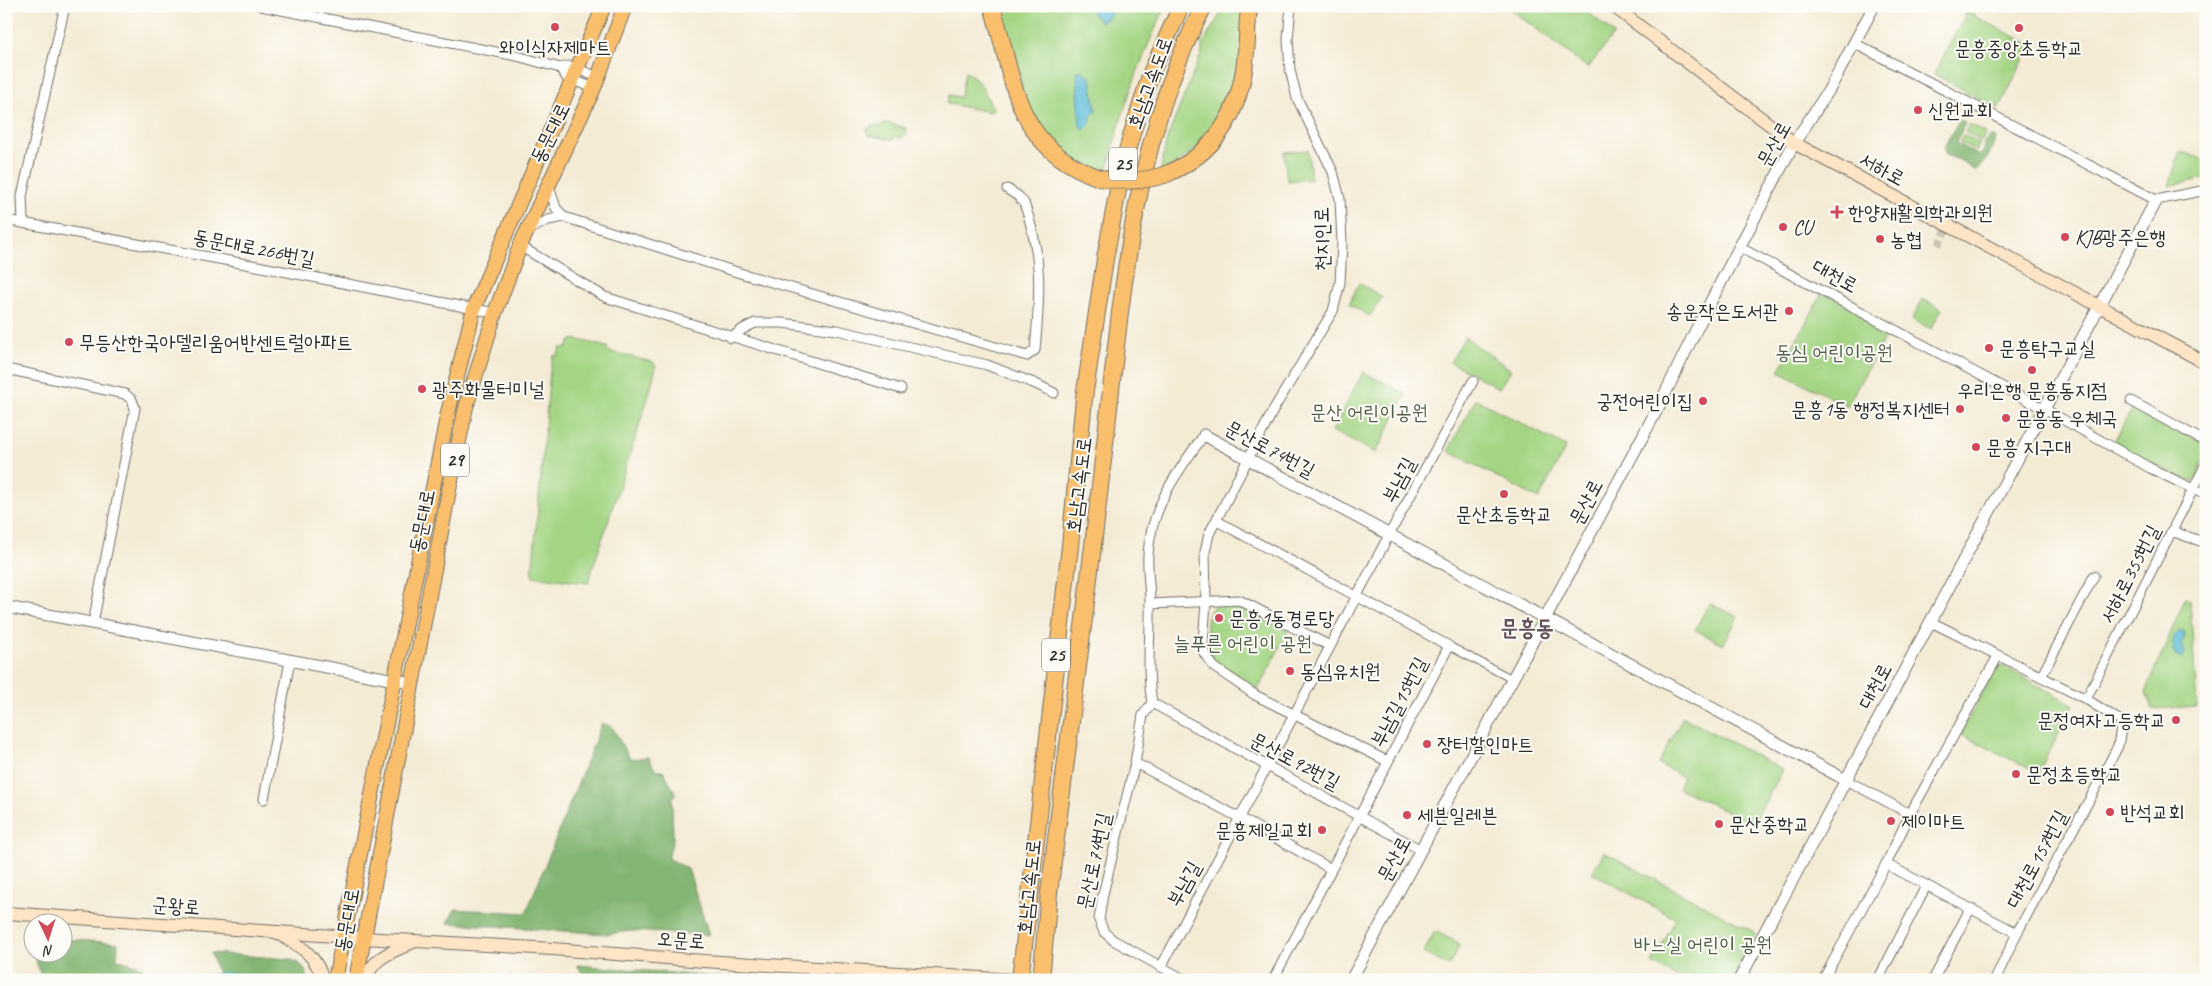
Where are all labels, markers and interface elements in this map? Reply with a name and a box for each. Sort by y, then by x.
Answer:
marker: 와이식자제마트 [549,21,561,33]
marker: 문흥중앙초등학교 [2013,22,2025,34]
street label: 호남고속도로 [1122,33,1178,133]
place label: 와이식자제마트 [499,35,611,60]
place label: 문흥중앙초등학교 [1955,36,2083,61]
place label: 신원교회 [1928,98,1992,123]
street label: 동문대로 [525,99,575,167]
marker: 신원교회 [1912,104,1924,116]
street label: 문산로 [1751,117,1797,171]
road number: 25 [1109,147,1137,180]
street label: 서하로 [1855,147,1909,191]
place label: 한양재활의학과의원 [1848,200,1993,225]
marker: 한양재활의학과의원 [1830,205,1844,219]
street label: 천지인로 [1309,207,1335,271]
place label: CU [1793,215,1815,240]
marker: CU [1777,221,1789,233]
street label: 동문대로266번길 [191,224,317,272]
place label: KJB광주은행 [2075,225,2166,250]
place label: 농협 [1890,227,1922,252]
marker: KJB광주은행 [2059,231,2071,243]
marker: 농협 [1874,233,1886,245]
street label: 대천로 [1808,254,1862,298]
place label: 송운작은도서관 [1666,299,1779,324]
marker: 송운작은도서관 [1783,305,1795,317]
place label: 무등산한국아델리움어반센트럴아파트 [79,330,353,355]
marker: 무등산한국아델리움어반센트럴아파트 [63,336,75,348]
place label: 문흥탁구교실 [1999,336,2096,361]
park label: 동심 어린이공원 [1775,340,1893,365]
marker: 문흥탁구교실 [1983,342,1995,354]
marker: 우리은행 문흥동지점 [2026,364,2038,376]
place label: 광주화물터미널 [432,377,545,402]
place label: 우리은행 문흥동지점 [1957,378,2107,403]
marker: 광주화물터미널 [416,383,428,395]
place label: 궁전어린이집 [1596,389,1693,414]
marker: 궁전어린이집 [1697,395,1709,407]
place label: 문흥1동 행정복지센터 [1791,397,1950,422]
park label: 문산 어린이공원 [1310,400,1428,425]
marker: 문흥1동 행정복지센터 [1954,403,1966,415]
place label: 문흥동 우체국 [2016,406,2117,431]
marker: 문흥동 우체국 [2000,412,2012,424]
street label: 문산로74번길 [1221,415,1319,483]
place label: 문흥 지구대 [1986,435,2071,460]
street label: 호남고속도로 [1061,436,1097,534]
marker: 문흥 지구대 [1970,441,1982,453]
road number: 29 [441,444,469,476]
street label: 부남길 [1377,453,1421,507]
street label: 문산로 [1564,475,1608,529]
street label: 동문대로 [404,487,440,555]
marker: 문산초등학교 [1498,488,1510,500]
place label: 문산초등학교 [1456,502,1552,527]
street label: 서하로355번길 [2094,520,2166,628]
place label: 문흥1동경로당 [1229,606,1335,631]
marker: 문흥1동경로당 [1213,612,1225,624]
district label: 문흥동 [1500,614,1554,642]
park label: 늘푸른 어린이 공원 [1174,631,1312,656]
road number: 25 [1042,638,1070,672]
street label: 부남길15번길 [1365,653,1433,751]
place label: 동심유치원 [1300,659,1380,684]
street label: 대천로 [1853,659,1897,713]
marker: 동심유치원 [1284,665,1296,677]
place label: 문정여자고등학교 [2037,708,2166,733]
marker: 문정여자고등학교 [2170,714,2182,726]
street label: 문산로92번길 [1246,727,1344,795]
place label: 장터할인마트 [1437,732,1534,757]
marker: 장터할인마트 [1421,738,1433,750]
place label: 문정초등학교 [2026,762,2123,787]
marker: 문정초등학교 [2010,768,2022,780]
place label: 반석교회 [2120,800,2184,825]
place label: 세븐일레븐 [1417,803,1497,828]
street label: 대천로157번길 [2001,806,2073,912]
marker: 반석교회 [2104,806,2116,818]
marker: 세븐일레븐 [1401,809,1413,821]
place label: 제이마트 [1901,809,1965,834]
street label: 문산로74번길 [1072,810,1116,912]
place label: 문산중학교 [1729,812,1809,837]
marker: 제이마트 [1885,815,1897,827]
place label: 문흥제일교회 [1215,818,1312,843]
marker: 문산중학교 [1713,818,1725,830]
marker: 문흥제일교회 [1316,824,1328,836]
street label: 문산로 [1372,832,1416,886]
street label: 호남고속도로 [1012,838,1046,936]
street label: 부남길 [1161,857,1207,911]
street label: 동문대로 [329,886,365,954]
street label: 군왕로 [151,892,201,920]
north arrow [22,914,72,964]
street label: 오문로 [656,926,706,954]
park label: 바느실 어린이 공원 [1634,932,1772,957]
text: N [42,942,54,959]

